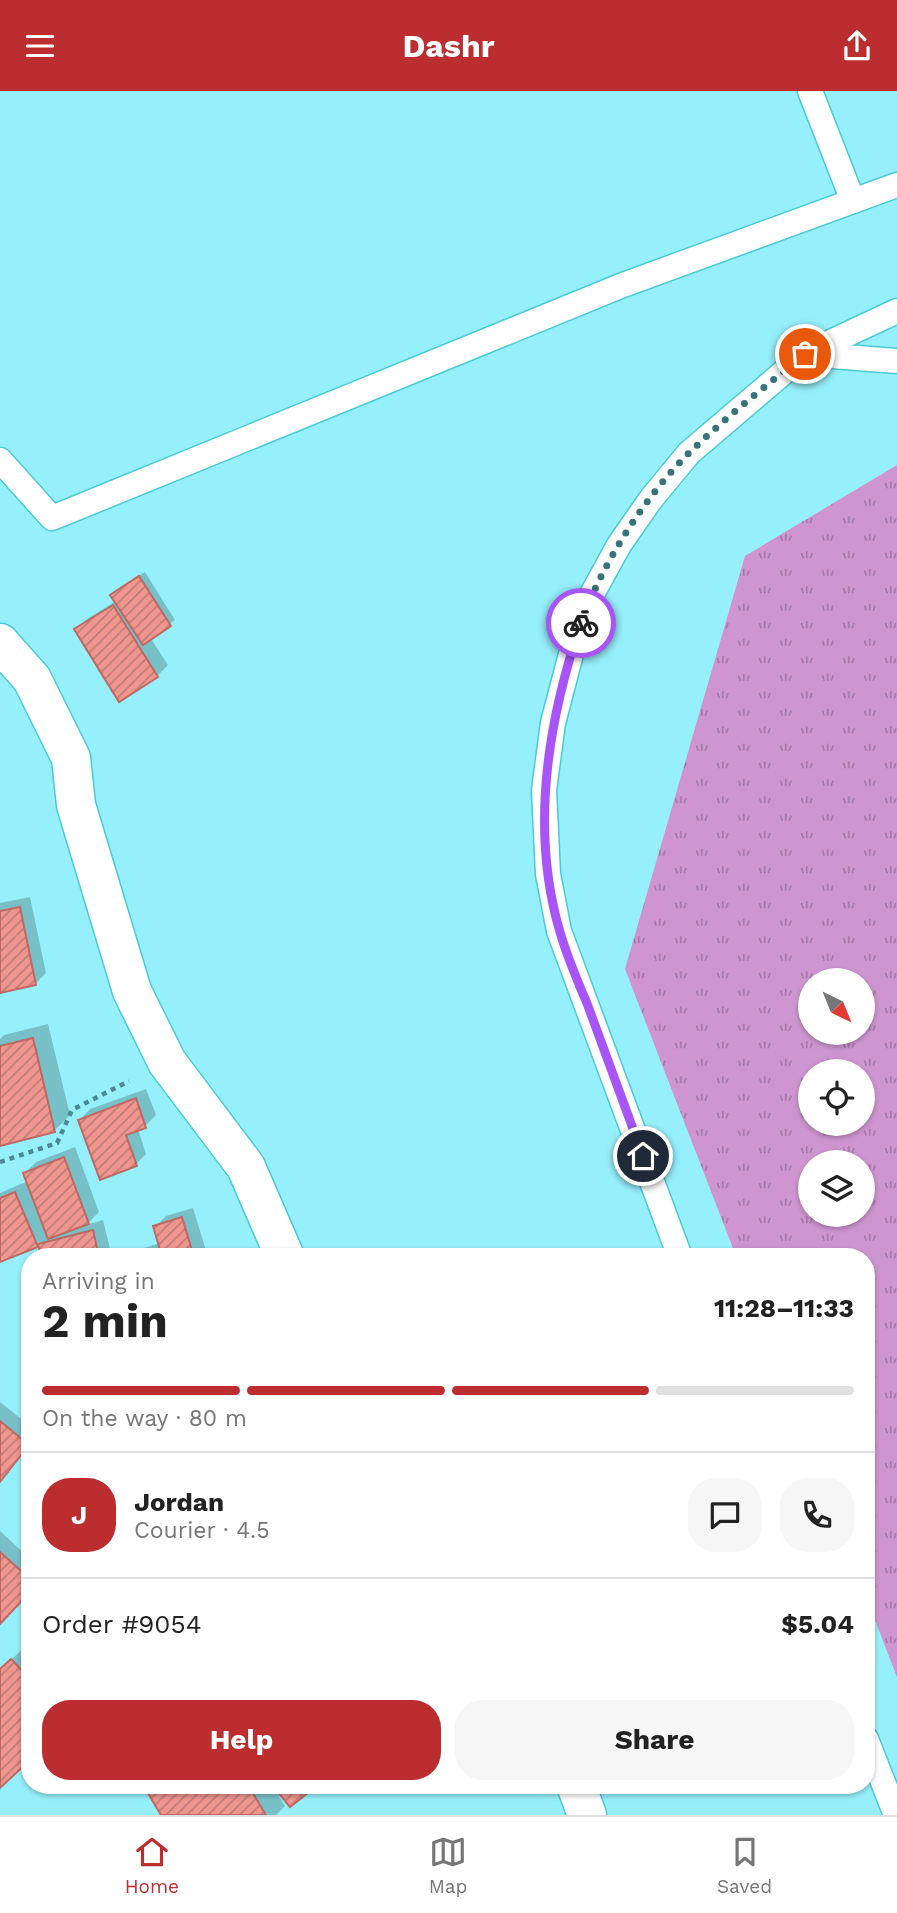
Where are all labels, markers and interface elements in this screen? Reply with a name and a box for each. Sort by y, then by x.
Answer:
icon: menu [21,27,59,65]
text: Dashr [403,27,494,65]
icon: share [838,27,876,65]
pin [775,324,835,384]
icon: bag [786,335,824,373]
courier [546,588,616,658]
icon: bike [562,604,600,642]
north arrow [798,968,875,1045]
map controls [798,968,875,1227]
button: locate [798,1059,875,1136]
pin [613,1126,673,1186]
icon: home [624,1137,662,1175]
button: layers [798,1150,875,1227]
text: Arriving in [42,1268,155,1295]
text: 11:28–11:33 [714,1293,854,1323]
text: 2 min [42,1294,168,1348]
text: On the way · 80 m [42,1405,247,1432]
button: chat [688,1478,762,1552]
button: phone [780,1478,854,1552]
text: Jordan [134,1487,224,1517]
text: J [71,1500,87,1530]
text: Courier · 4.5 [134,1517,270,1544]
text: Order #9054 [42,1609,202,1639]
text: $5.04 [781,1609,854,1639]
button: Help [42,1700,441,1780]
button: Share [455,1700,854,1780]
tab: Home [125,1833,179,1898]
tab: Map [429,1833,467,1898]
tab: Saved [717,1833,772,1898]

